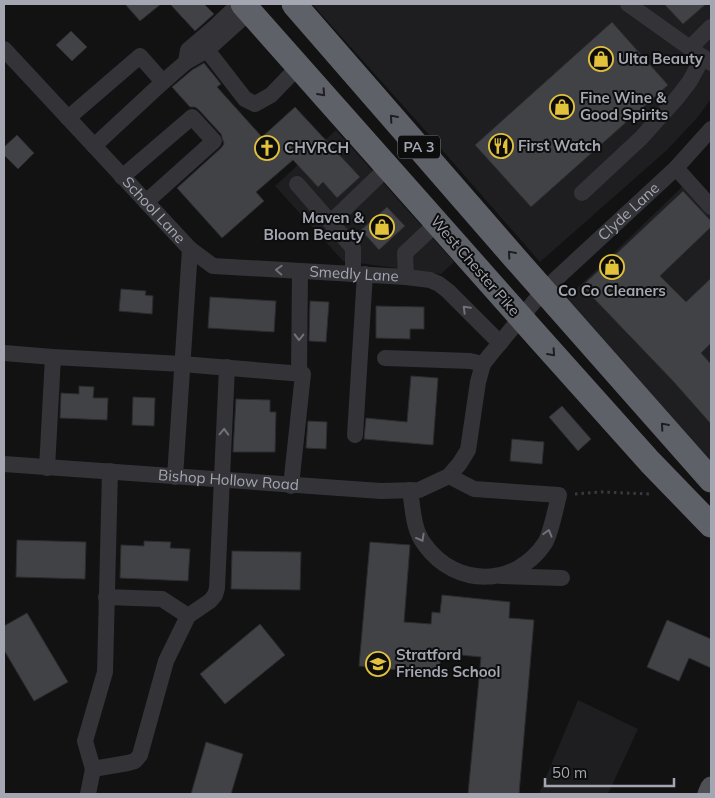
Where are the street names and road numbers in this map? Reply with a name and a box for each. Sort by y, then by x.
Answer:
road number: PA 3 [398,136,440,158]
street label: School Lane [118,172,190,247]
street label: Clyde Lane [594,178,663,244]
street label: West Chester Pike [427,212,524,320]
street label: Smedly Lane [309,262,399,286]
street label: Bishop Hollow Road [157,465,299,494]

